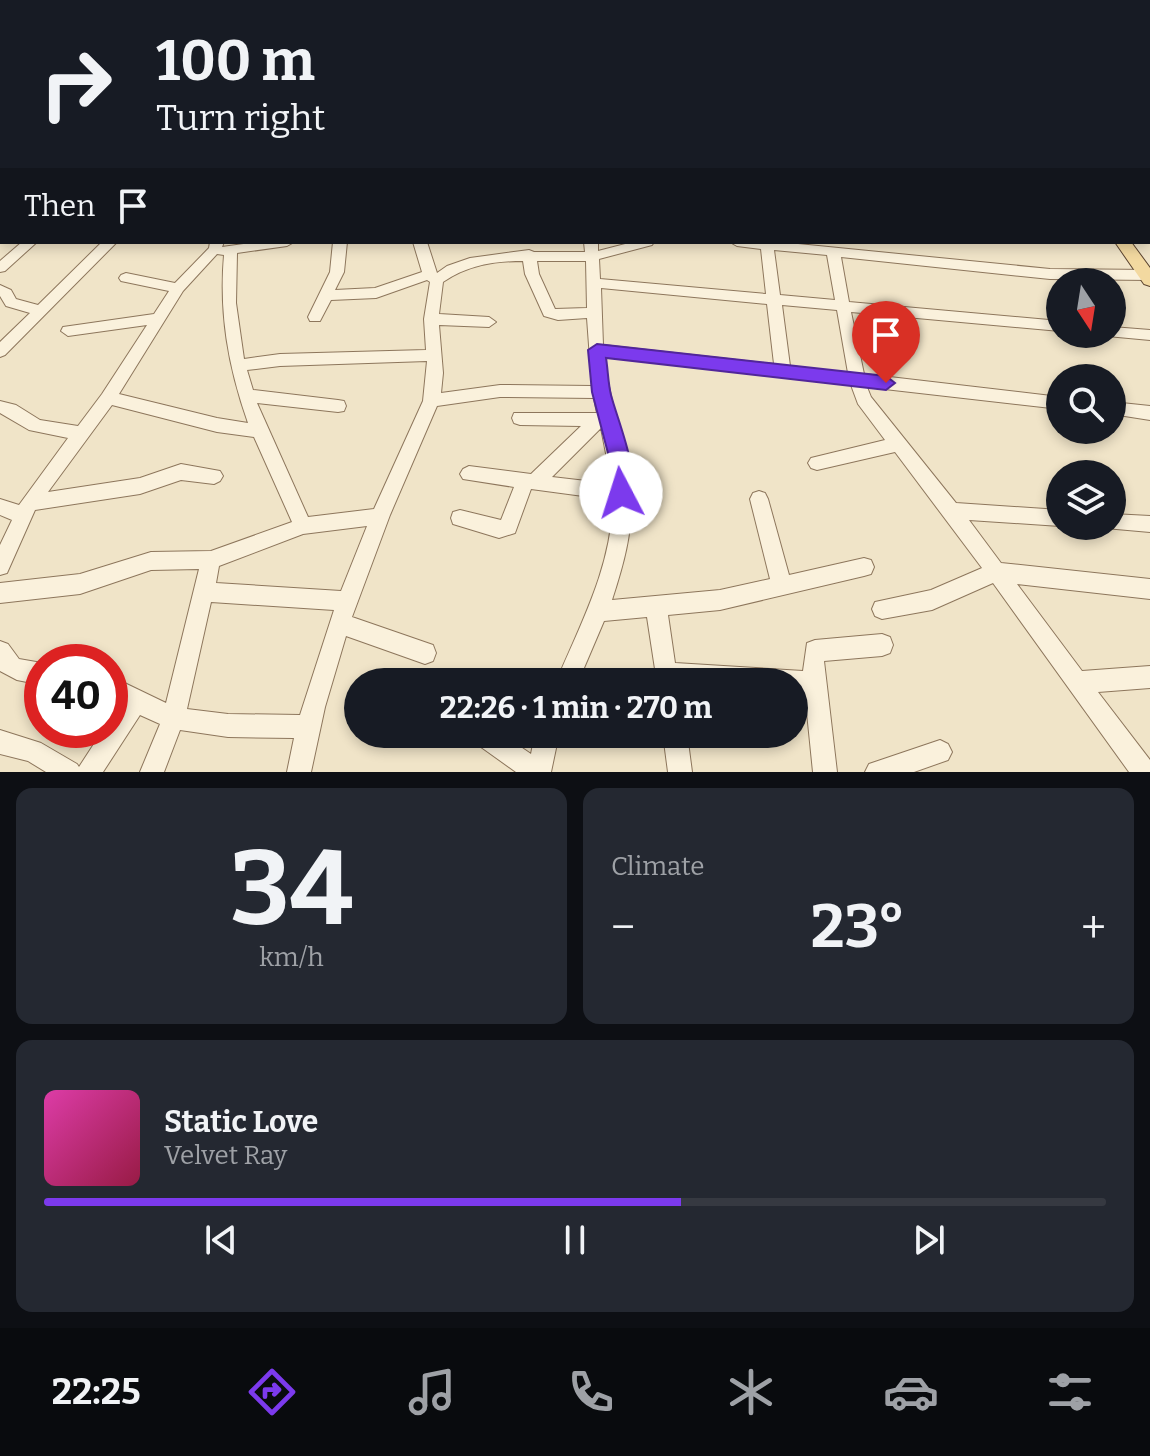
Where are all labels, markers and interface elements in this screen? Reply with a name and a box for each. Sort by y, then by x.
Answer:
text: 100 m [156,28,315,95]
icon: right [24,32,128,136]
text: Turn right [156,96,325,140]
icon: arrive [111,184,155,228]
text: Then [24,188,95,224]
north arrow [1046,268,1126,348]
map controls [1046,268,1126,540]
pin [852,301,920,383]
icon: arrive [864,313,908,357]
button: search [1046,364,1126,444]
position arrow [579,451,663,535]
button: layers [1046,460,1126,540]
speed limit sign: 40 [24,644,128,748]
text: 22:26 · 1 min · 270 m [440,690,712,726]
text: 34 [230,827,353,952]
text: Climate [611,851,705,882]
text: 23° [811,891,905,963]
text: − [611,901,635,954]
text: + [1081,901,1106,954]
text: km/h [259,942,324,973]
text: Static Love [164,1104,318,1140]
text: Velvet Ray [164,1140,287,1171]
icon: previous [199,1218,243,1262]
icon: pause [553,1218,597,1262]
icon: next [907,1218,951,1262]
icon: directions [244,1364,300,1420]
icon: music [404,1364,460,1420]
icon: phone [563,1364,619,1420]
icon: climate [723,1364,779,1420]
icon: car [883,1364,939,1420]
icon: filters [1042,1364,1098,1420]
text: 22:25 [52,1370,141,1414]

